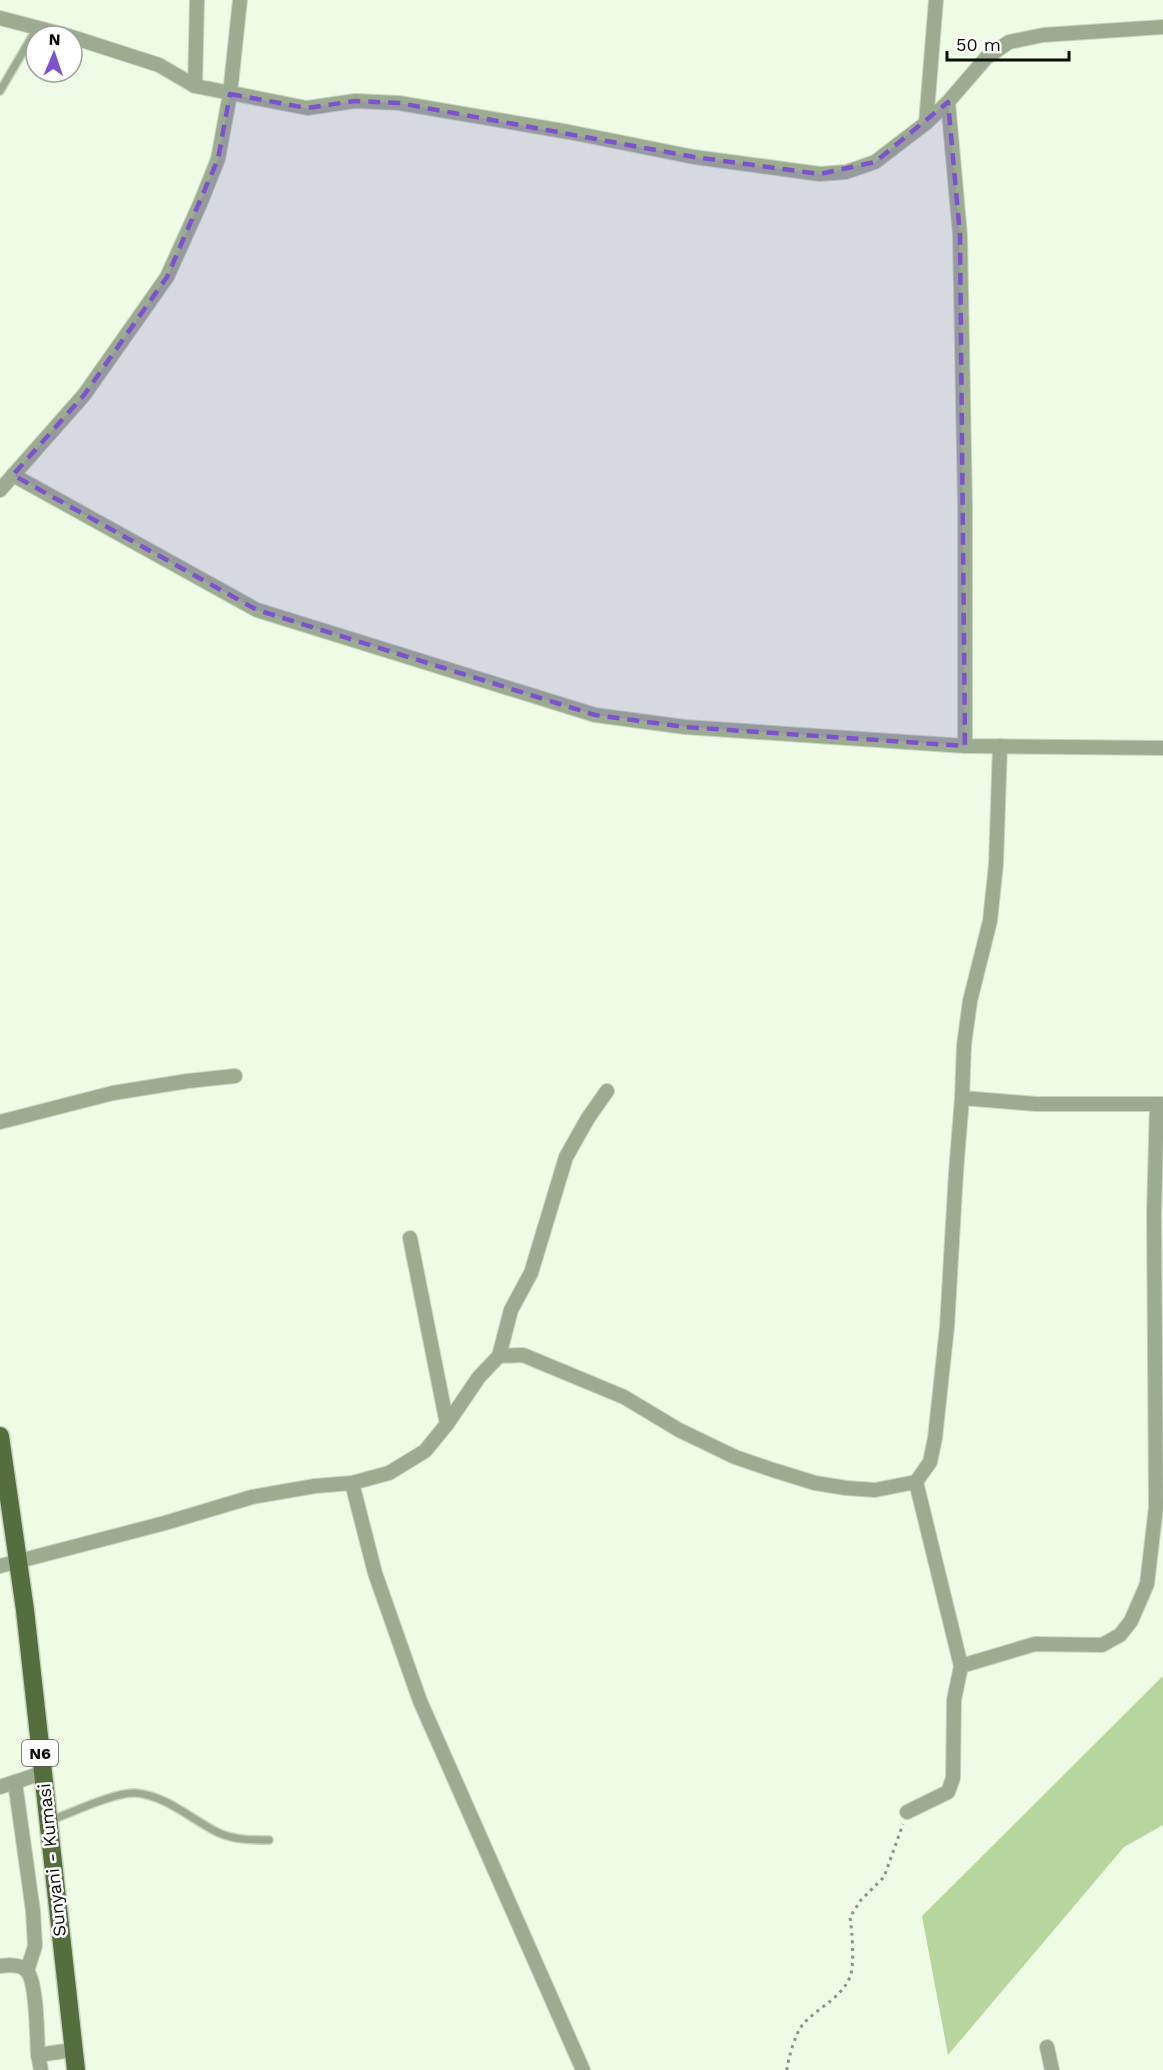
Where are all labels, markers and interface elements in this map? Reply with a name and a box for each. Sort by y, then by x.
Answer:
north arrow [24,24,84,84]
scale bar [947,24,1068,62]
text: N [48,30,61,49]
text: 50 m [956,34,1001,55]
road number: N6 [22,1740,58,1766]
street label: Sunyani - Kumasi [33,1782,70,1938]

